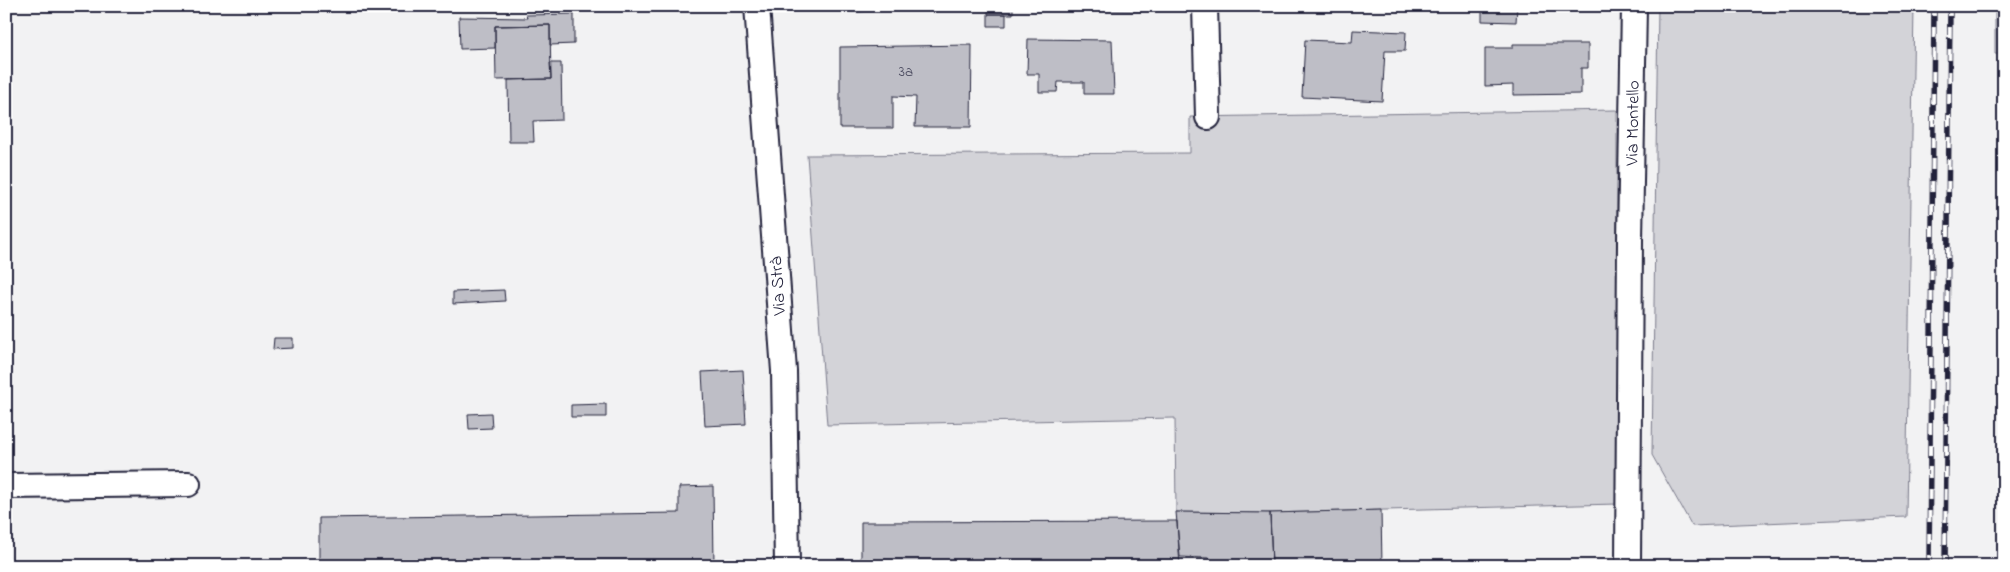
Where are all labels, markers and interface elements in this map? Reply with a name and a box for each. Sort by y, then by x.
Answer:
house number: 3a [899,61,913,83]
street label: Via Montello [1620,80,1648,167]
street label: Via Strà [764,255,794,317]

